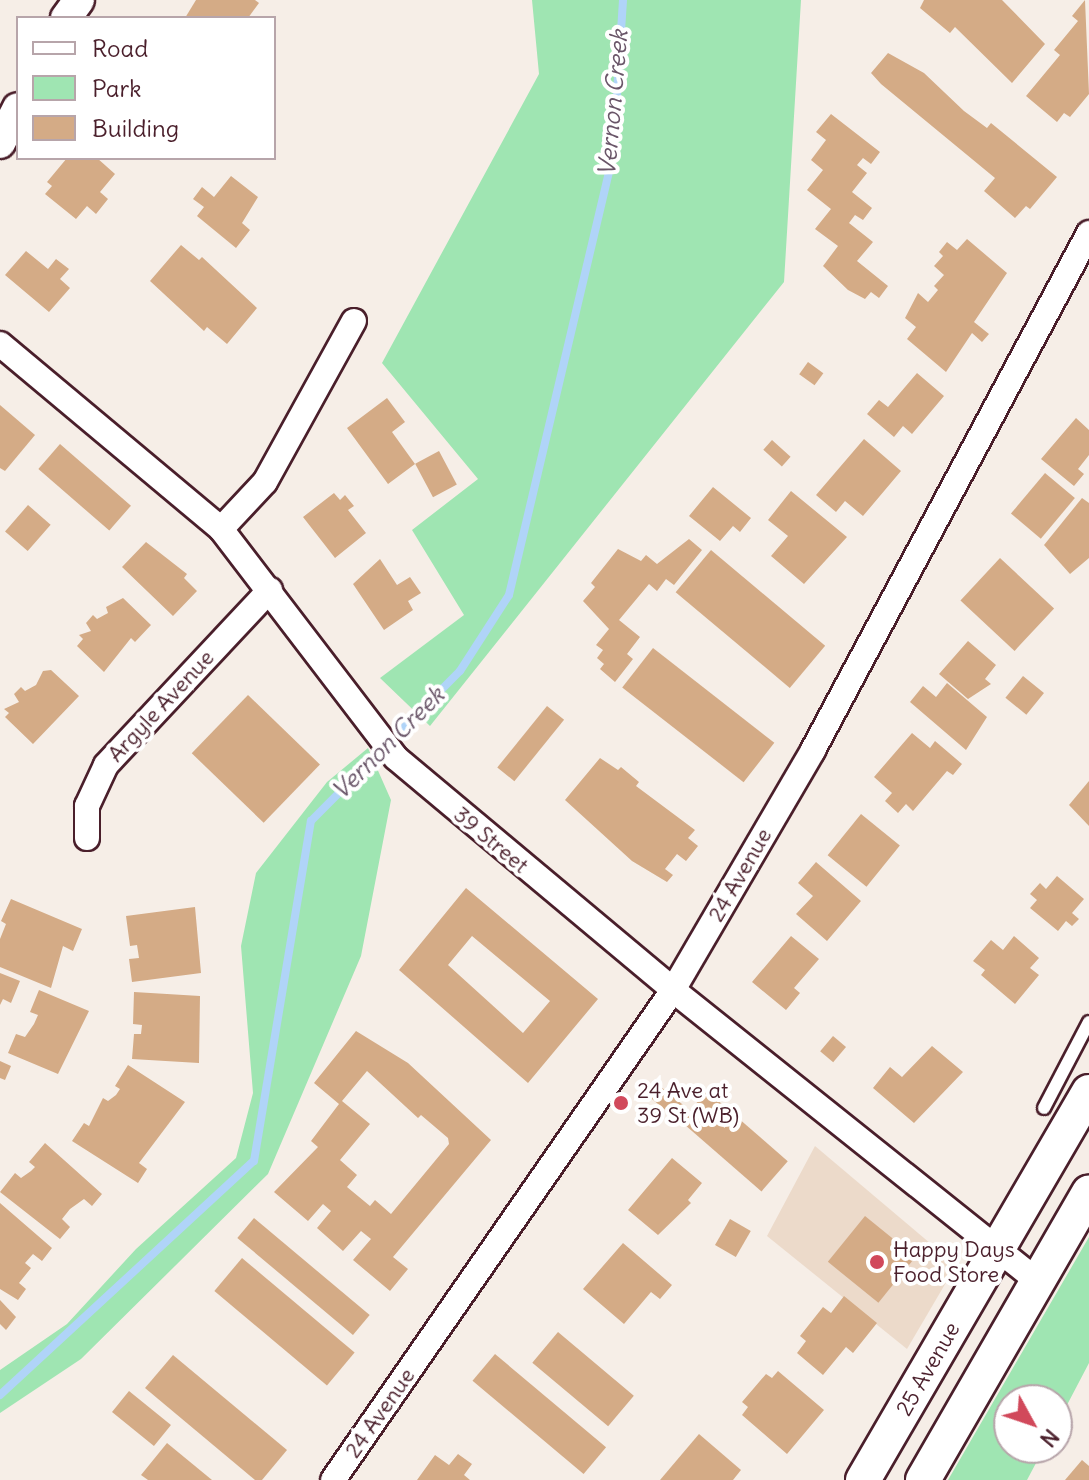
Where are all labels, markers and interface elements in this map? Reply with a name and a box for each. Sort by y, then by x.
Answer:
legend [16,16,276,160]
water label: Vernon Creek [592,29,634,177]
text: Road [92,33,148,63]
text: Park [92,73,142,103]
text: Building [92,113,179,143]
street label: Argyle Avenue [102,645,220,767]
water label: Vernon Creek [326,681,450,805]
street label: 39 Street [448,801,534,879]
street label: 24 Avenue [703,824,777,926]
place label: 24 Ave at 39 St (WB) [637,1077,739,1128]
marker: 24 Ave at 39 St (WB) [612,1094,630,1112]
place label: Happy Days Food Store [893,1236,1015,1288]
marker: Happy Days Food Store [868,1253,886,1271]
street label: 25 Avenue [891,1318,965,1420]
street label: 24 Avenue [340,1363,420,1463]
north arrow [993,1384,1073,1464]
text: N [1034,1423,1065,1453]

